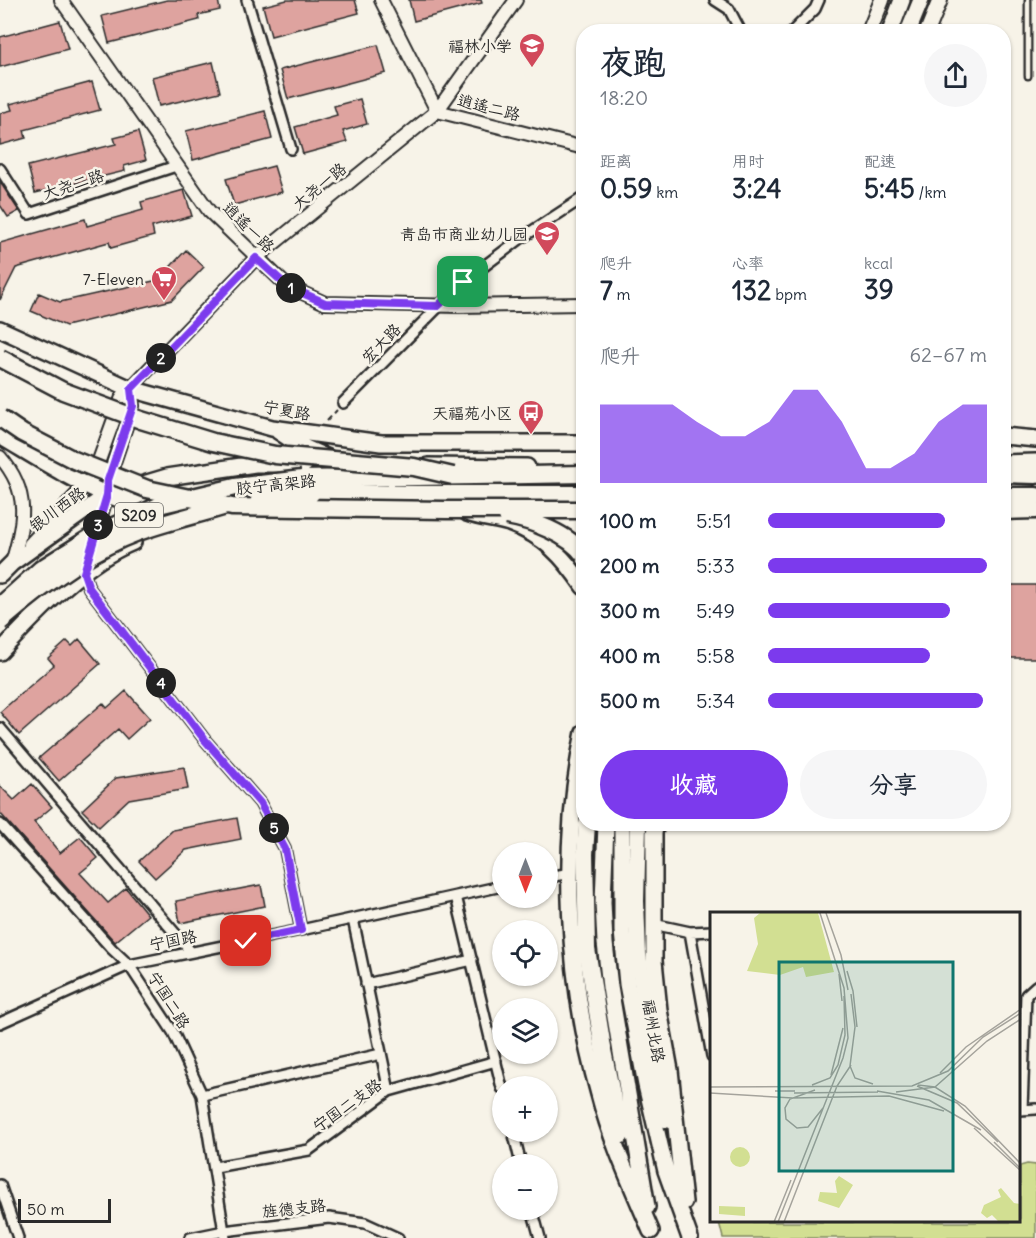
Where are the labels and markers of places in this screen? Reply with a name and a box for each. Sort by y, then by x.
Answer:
school or university icon: 福林小学 [517,31,547,69]
place label: 福林小学 [448,36,512,56]
school or university icon: 青岛市商业幼儿园 [532,219,562,257]
place label: 青岛市商业幼儿园 [400,224,528,244]
pin [437,256,488,307]
supermarket icon: 7-Eleven [149,264,179,302]
place label: 7-Eleven [83,269,144,289]
pin: 1 [276,273,306,303]
pin: 2 [146,343,176,373]
bus stop icon: 天福苑小区 [516,398,546,436]
place label: 天福苑小区 [432,403,512,423]
pin: 3 [83,510,113,540]
pin: 4 [146,668,176,698]
pin: 5 [259,813,289,843]
pin [220,915,271,966]

